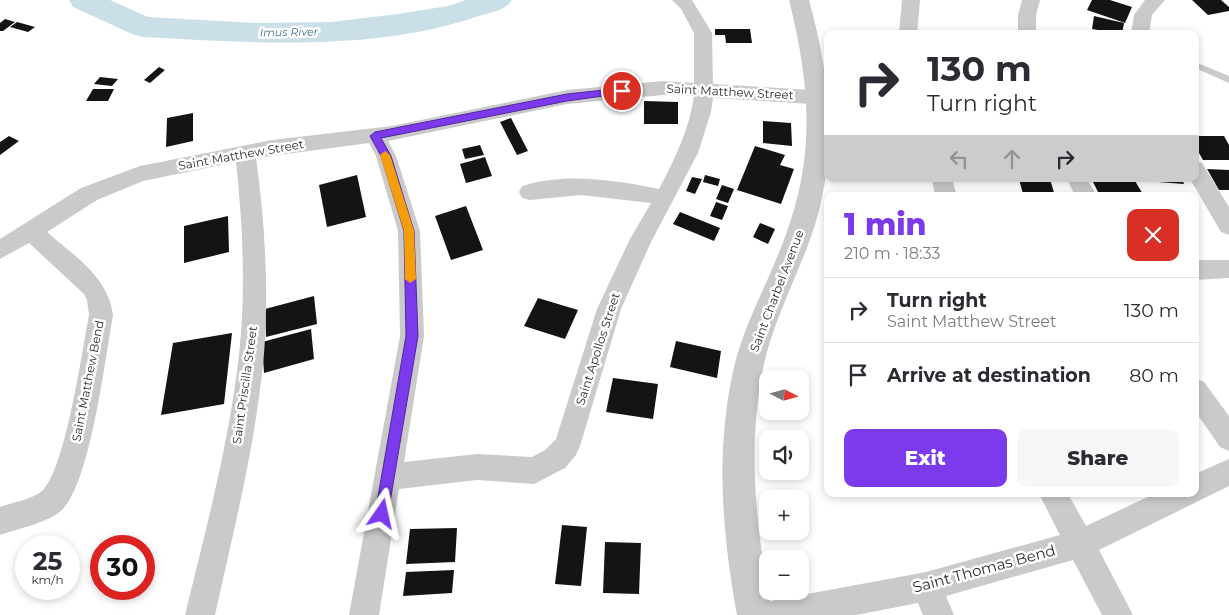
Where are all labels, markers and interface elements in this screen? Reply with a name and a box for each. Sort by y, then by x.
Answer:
water label: Imus River [260,24,319,40]
text: 130 m [927,47,1032,90]
icon: right [844,50,909,115]
pin [601,70,643,112]
icon: arrive [608,77,636,105]
street label: Saint Matthew Street [666,81,794,102]
text: Turn right [927,90,1037,117]
street label: Saint Matthew Street [177,136,305,173]
icon: left [945,145,973,173]
icon: ahead [998,145,1026,173]
icon: right [1051,145,1079,173]
text: 1 min [844,206,927,243]
button: close [1127,209,1179,261]
street label: Saint Charbel Avenue [746,228,807,354]
text: 210 m · 18:33 [844,244,940,263]
text: Turn right [887,289,987,312]
street label: Saint Apollos Street [572,291,623,407]
icon: right [844,296,872,324]
text: 130 m [1124,299,1179,322]
text: Saint Matthew Street [887,312,1057,331]
street label: Saint Matthew Bend [68,319,107,443]
street label: Saint Priscilla Street [229,325,260,445]
icon: arrive [844,361,872,389]
text: Arrive at destination [887,364,1091,387]
text: 80 m [1129,364,1179,387]
north arrow [759,370,809,420]
map controls [759,370,809,600]
button: Exit [844,429,1007,487]
button: Share [1017,429,1179,487]
button: sound [759,430,809,480]
position arrow [355,487,407,539]
button: + [759,490,809,540]
speed limit sign: 30 [90,535,155,600]
street label: Saint Thomas Bend [910,540,1057,597]
text: 25 [33,546,62,576]
button: − [759,550,809,600]
text: km/h [31,572,64,587]

